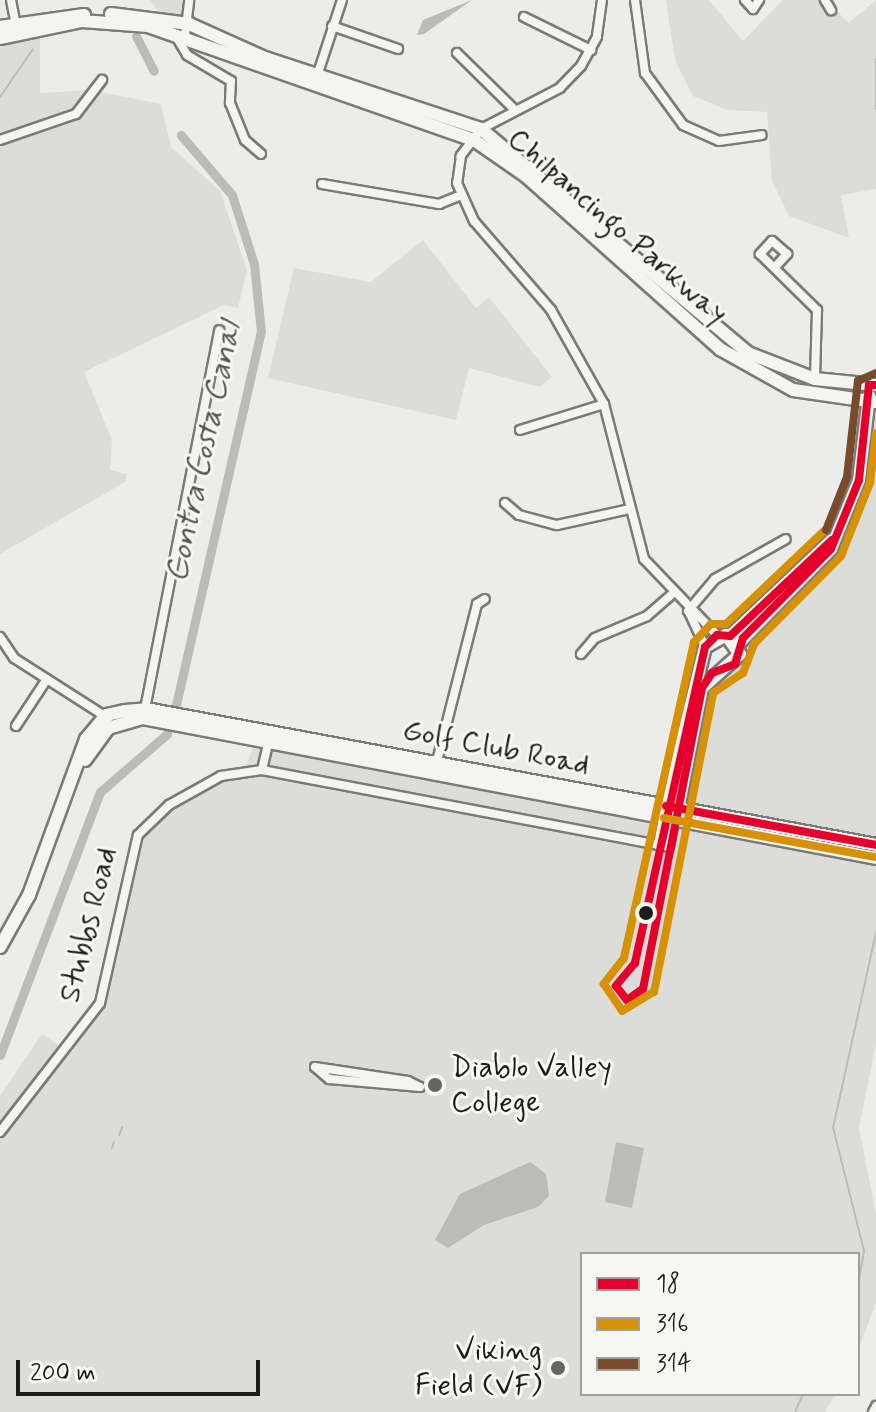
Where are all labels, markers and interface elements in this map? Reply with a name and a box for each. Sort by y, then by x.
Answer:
street label: Chilpancingo Parkway [503,125,731,329]
water label: Contra Costa Canal [157,317,251,587]
street label: Golf Club Road [401,713,591,783]
street label: Stubbs Road [52,844,126,1006]
unlabelled marker [638,905,654,921]
place label: Diablo Valley College [451,1050,612,1120]
marker: Diablo Valley College [426,1076,444,1094]
legend [580,1252,860,1396]
text: 18 [656,1269,680,1300]
text: 316 [656,1309,688,1340]
place label: Viking Field (VF) [415,1333,542,1404]
scale bar [20,1344,264,1394]
text: 314 [656,1349,691,1380]
text: 200 m [30,1358,96,1389]
marker: Viking Field (VF) [549,1359,567,1377]

